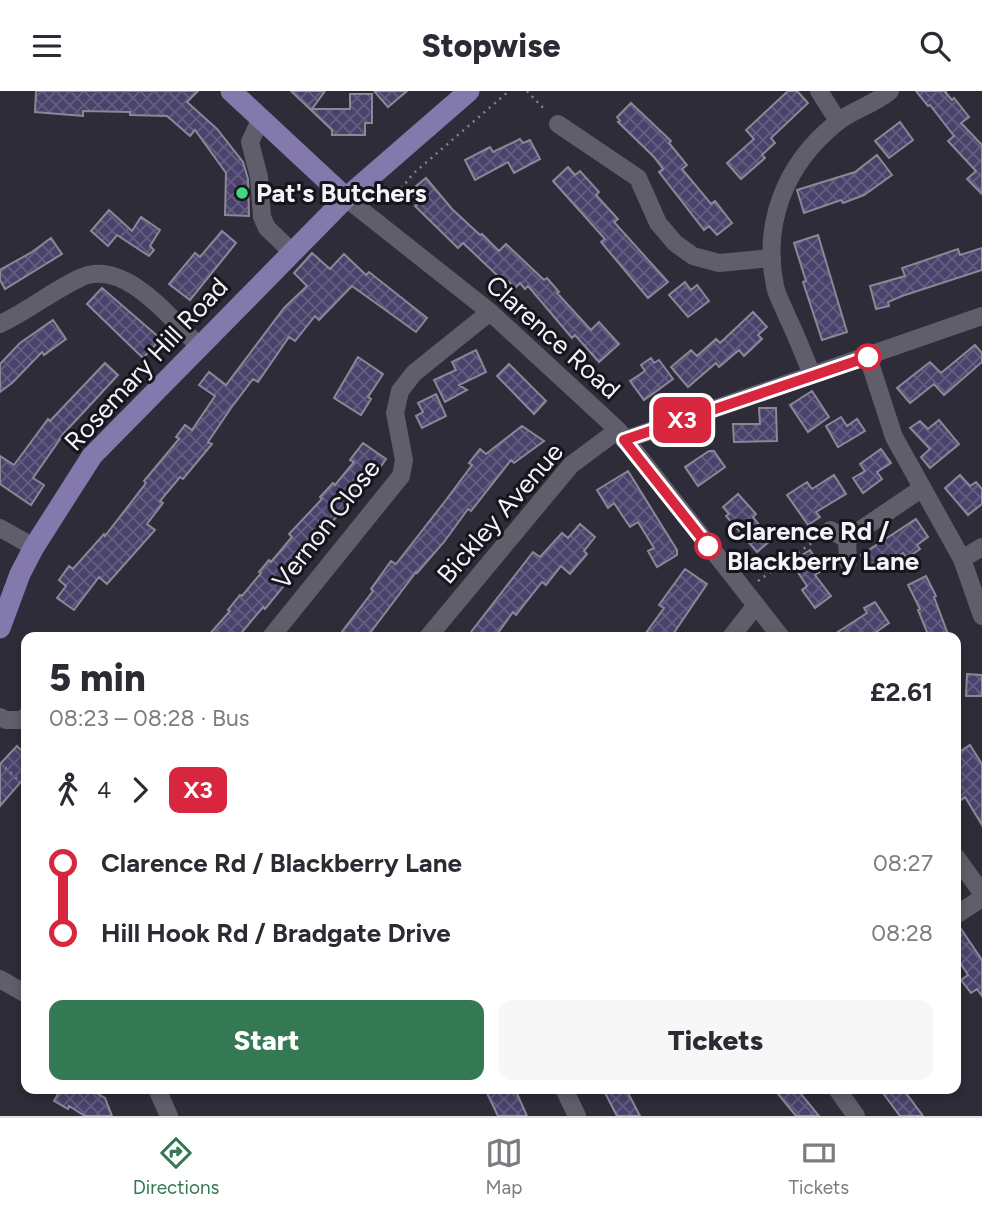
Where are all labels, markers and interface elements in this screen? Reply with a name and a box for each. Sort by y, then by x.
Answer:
icon: menu [28,27,66,65]
text: Stopwise [422,27,560,65]
icon: search [916,27,954,65]
place label: Pat's Butchers [256,177,427,209]
marker: Pat's Butchers [234,185,250,201]
street label: Clarence Road [479,268,627,406]
street label: Rosemary Hill Road [57,271,235,457]
unlabelled marker [855,344,881,370]
line badge: X3 [650,397,714,443]
text: X3 [667,405,697,434]
street label: Bickley Avenue [430,436,570,590]
street label: Vernon Close [265,453,387,595]
place label: Clarence Rd / Blackberry Lane [727,515,919,577]
marker: Clarence Rd / Blackberry Lane [695,533,721,559]
text: 5 min [49,655,146,701]
text: £2.61 [870,676,933,708]
text: 08:23 – 08:28 · Bus [49,704,250,732]
icon: walk [49,771,87,809]
icon: forward [121,771,159,809]
text: X3 [183,775,213,804]
text: 4 [97,776,111,804]
text: Clarence Rd / Blackberry Lane [101,847,462,879]
text: 08:27 [873,849,933,877]
text: Hill Hook Rd / Bradgate Drive [101,917,451,949]
text: 08:28 [871,919,933,947]
button: Start [49,1000,484,1080]
button: Tickets [498,1000,933,1080]
tab: Directions [133,1134,219,1199]
tab: Map [485,1134,523,1199]
tab: Tickets [789,1134,849,1199]

